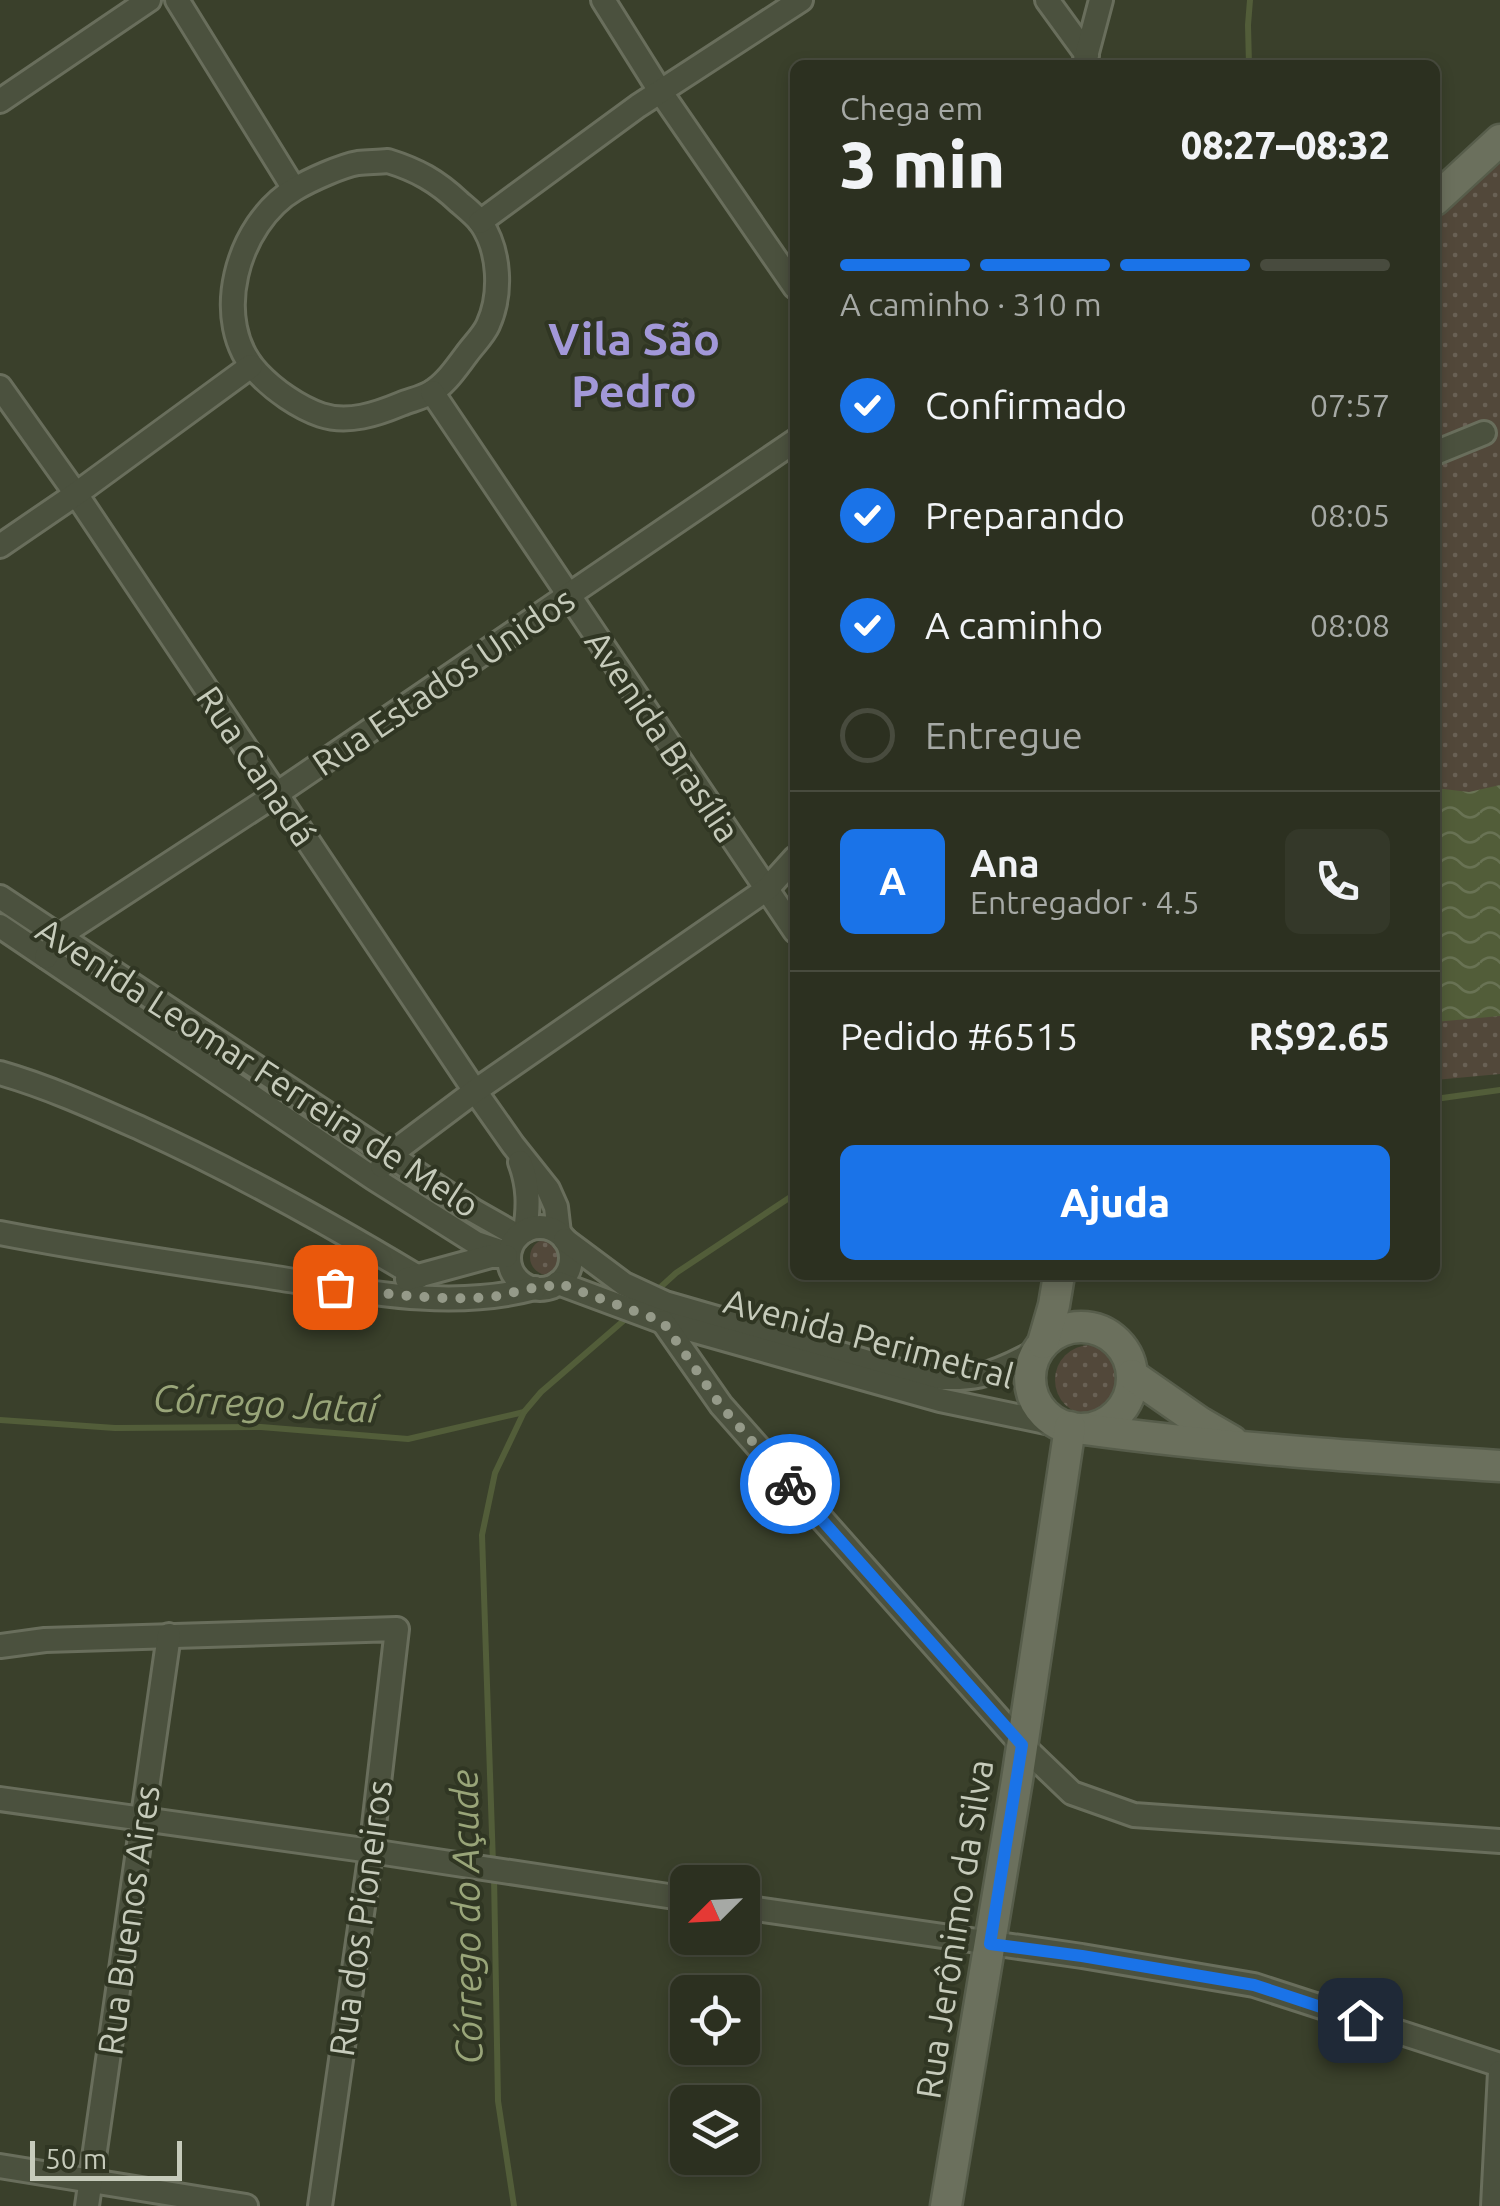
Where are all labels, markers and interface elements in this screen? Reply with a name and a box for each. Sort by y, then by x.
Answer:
text: Chega em [840,90,983,126]
text: 08:27–08:32 [1181,124,1390,166]
text: 3 min [840,127,1005,200]
text: A caminho · 310 m [840,286,1102,322]
district label: Vila São Pedro [548,313,720,416]
icon: check [840,378,895,433]
text: Confirmado [925,384,1127,426]
text: 07:57 [1310,387,1390,423]
icon: check [840,488,895,543]
text: Preparando [925,494,1125,536]
text: 08:05 [1310,497,1390,533]
street label: Rua Estados Unidos [305,579,581,783]
icon: check [840,598,895,653]
text: A caminho [925,604,1103,646]
text: 08:08 [1310,607,1390,643]
street label: Avenida Brasília [578,623,748,849]
street label: Rua Canadá [189,679,325,853]
text: Entregue [925,714,1083,756]
button: phone [1285,829,1390,934]
text: Ana [970,842,1040,884]
text: A [879,860,906,902]
text: Entregador · 4.5 [970,884,1199,920]
street label: Avenida Leomar Ferreira de Melo [29,909,487,1225]
text: Pedido #6515 [840,1015,1078,1057]
text: R$92.65 [1249,1015,1390,1057]
button: Ajuda [840,1145,1390,1260]
pin [293,1245,378,1330]
icon: bag [308,1260,363,1315]
street label: Avenida Perimetral [720,1280,1018,1396]
water label: Córrego Jataí [152,1376,382,1430]
courier [740,1434,840,1534]
icon: bike [763,1457,818,1512]
street label: Rua Jerônimo da Silva [907,1757,1001,2101]
water label: Córrego do Açude [442,1769,490,2065]
street label: Rua dos Pioneiros [321,1777,399,2059]
street label: Rua Buenos Aires [89,1783,167,2057]
north arrow [670,1865,760,1955]
map controls [670,1865,760,2175]
button: locate [670,1975,760,2065]
pin [1318,1978,1403,2063]
icon: home [1333,1993,1388,2048]
button: layers [670,2085,760,2175]
scale bar [30,2136,182,2180]
text: 50 m [45,2143,107,2174]

